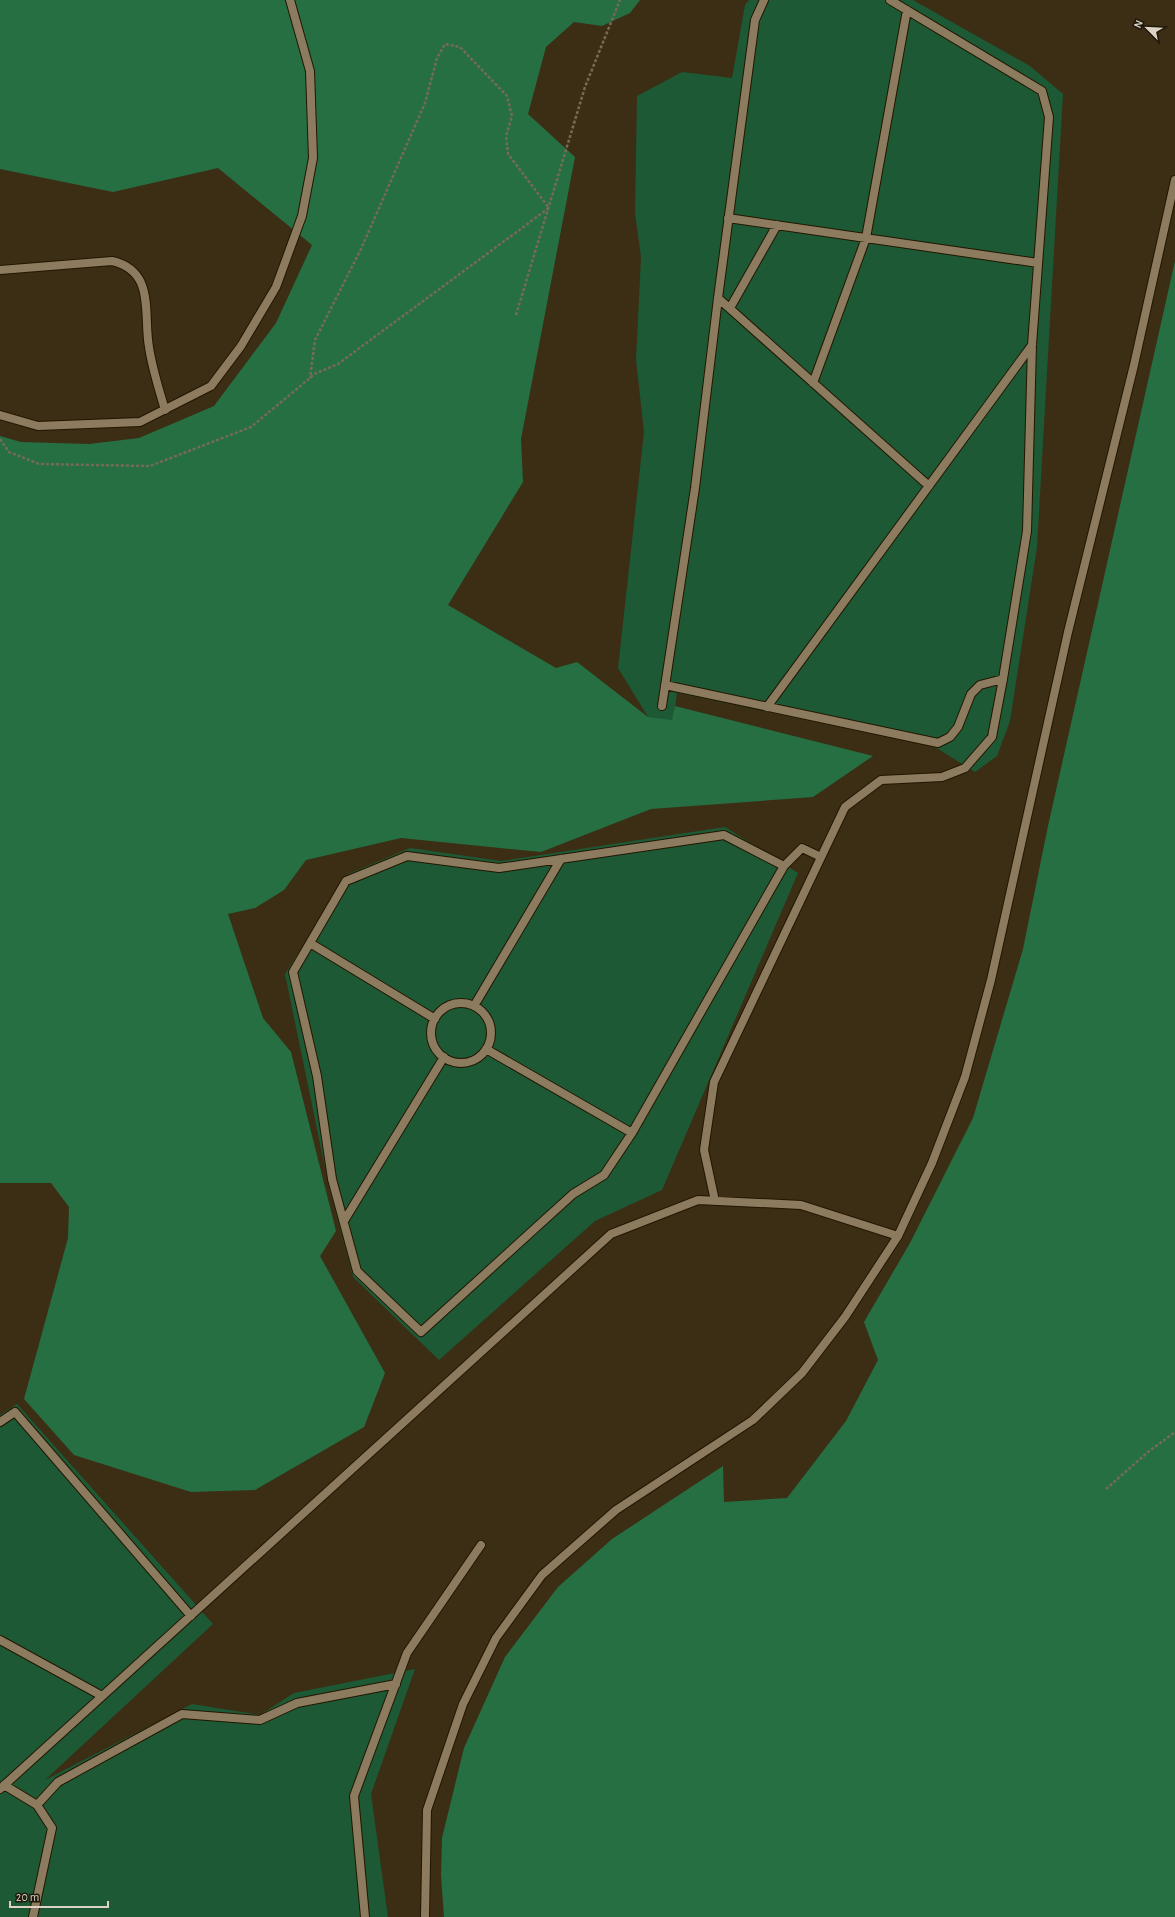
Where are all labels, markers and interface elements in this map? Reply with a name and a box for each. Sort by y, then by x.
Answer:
north arrow [1127,8,1167,48]
text: N [1132,18,1145,30]
scale bar [10,1883,108,1909]
text: 20 m [16,1891,39,1903]

